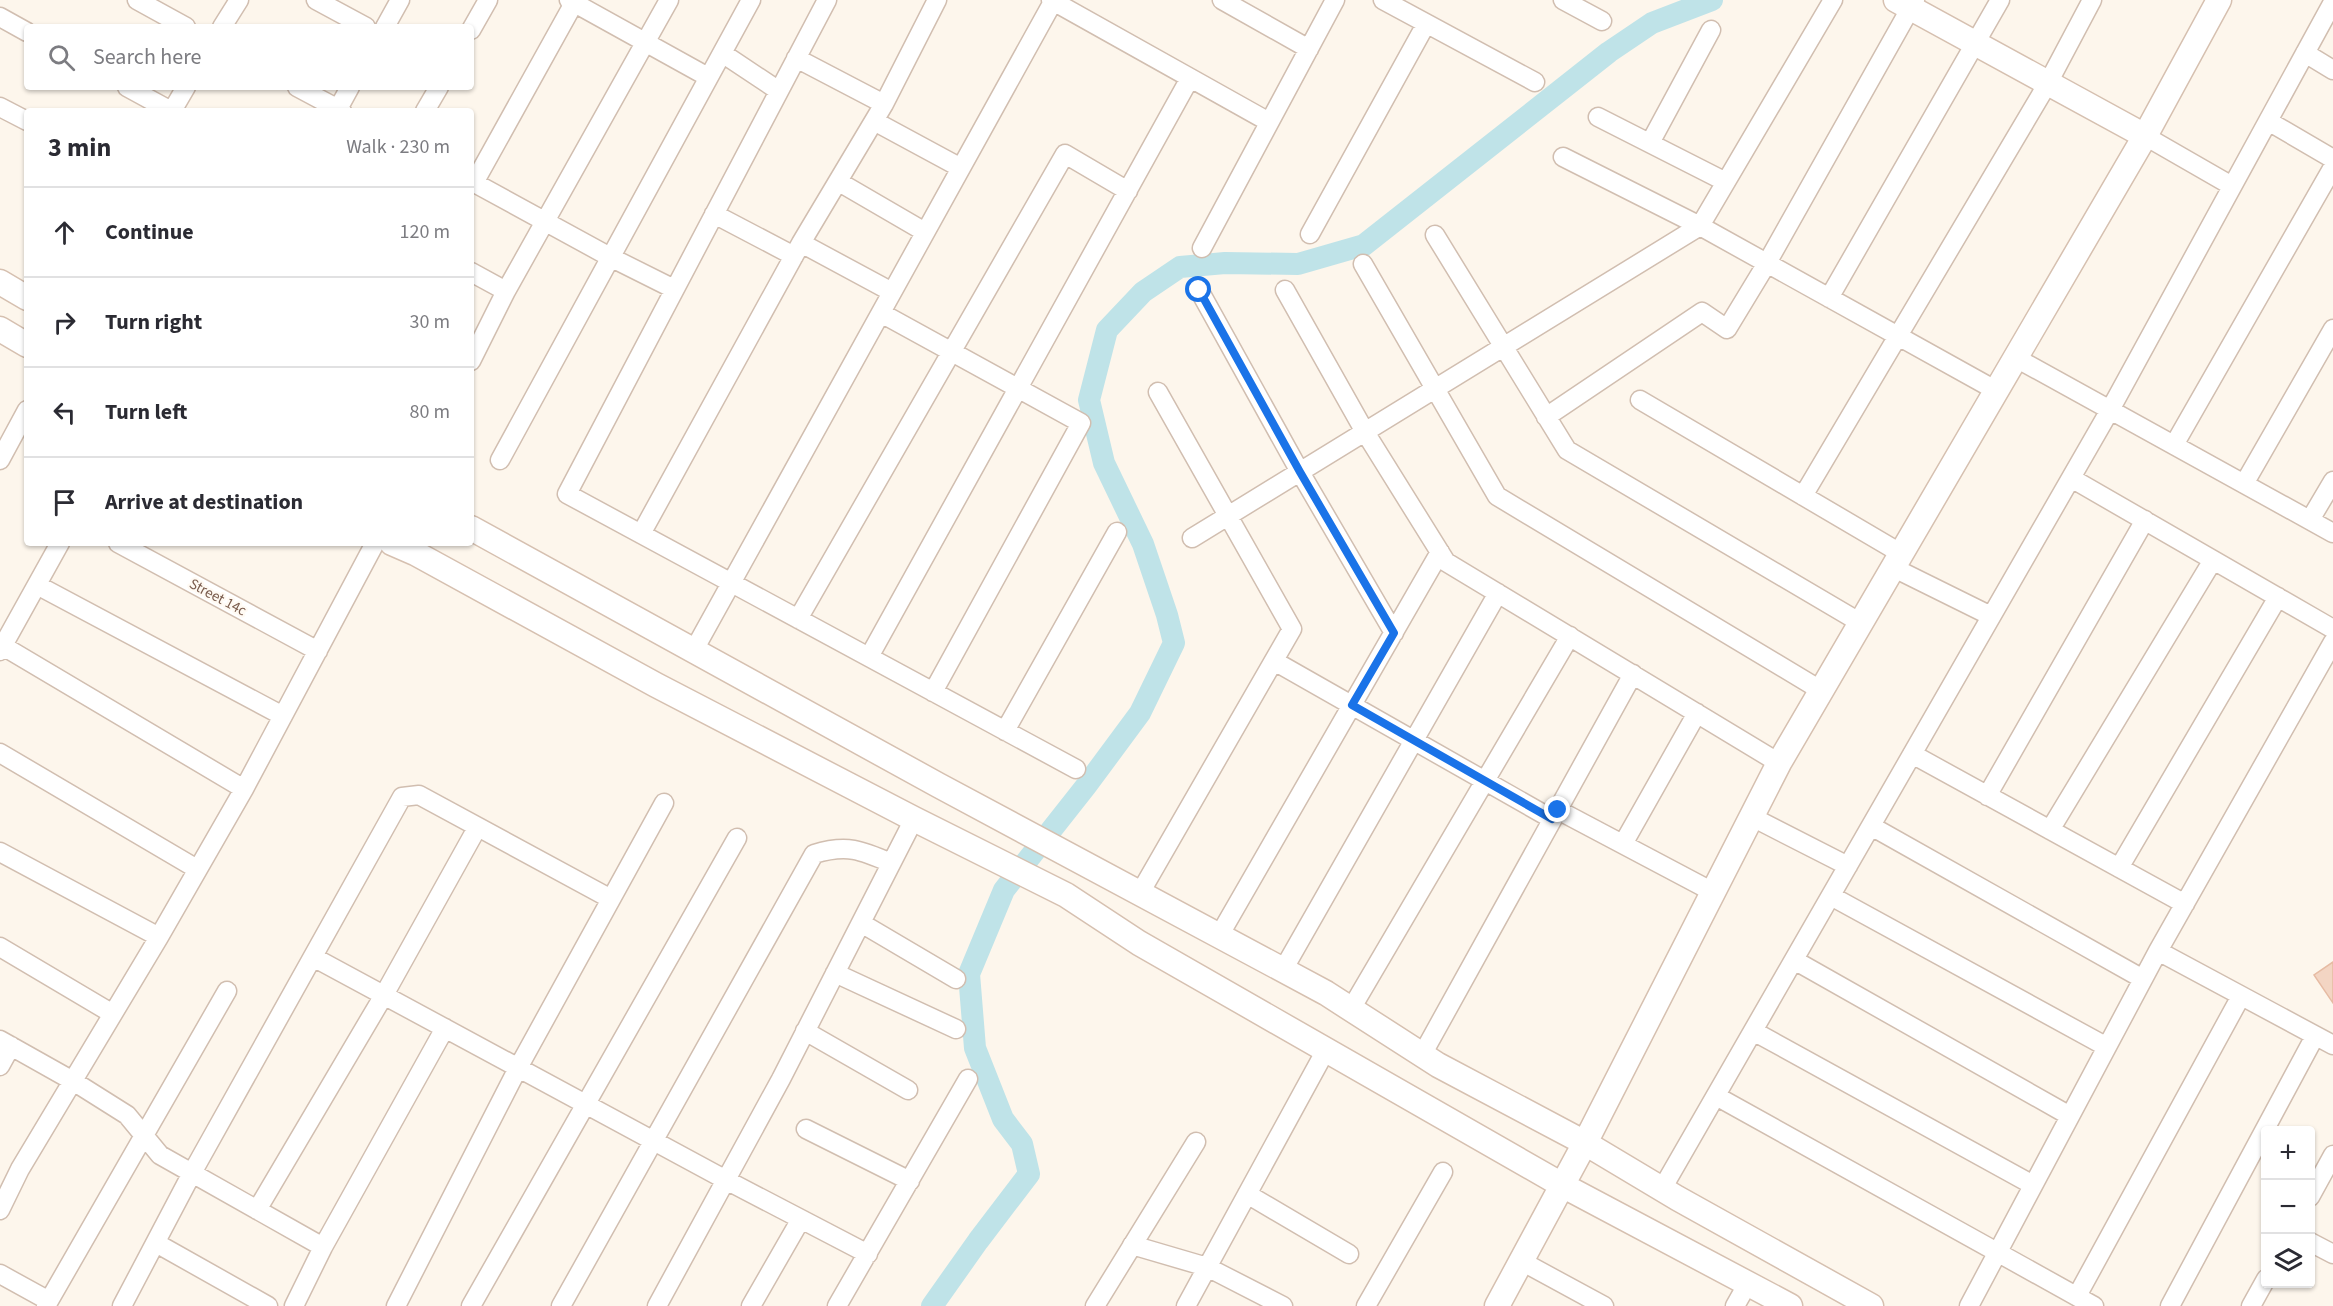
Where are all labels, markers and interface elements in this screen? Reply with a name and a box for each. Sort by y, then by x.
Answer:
search box [24,24,474,90]
icon: search [45,41,78,74]
text: Search here [93,41,201,73]
text: 3 min [48,129,111,166]
text: Walk · 230 m [346,133,450,161]
icon: ahead [48,216,81,249]
text: Continue [105,216,194,248]
text: 120 m [400,218,450,246]
route start [1185,276,1211,302]
icon: right [48,306,81,339]
text: Turn right [105,306,202,338]
text: 30 m [410,308,450,336]
icon: left [48,396,81,429]
text: Turn left [105,396,187,428]
text: 80 m [410,398,450,426]
icon: arrive [48,486,81,519]
text: Arrive at destination [105,486,303,518]
street label: Street 14c [185,574,250,621]
route end [1544,796,1570,822]
map controls [2261,1126,2315,1288]
button: + [2261,1126,2315,1180]
button: − [2261,1180,2315,1234]
button: layers [2261,1234,2315,1288]

